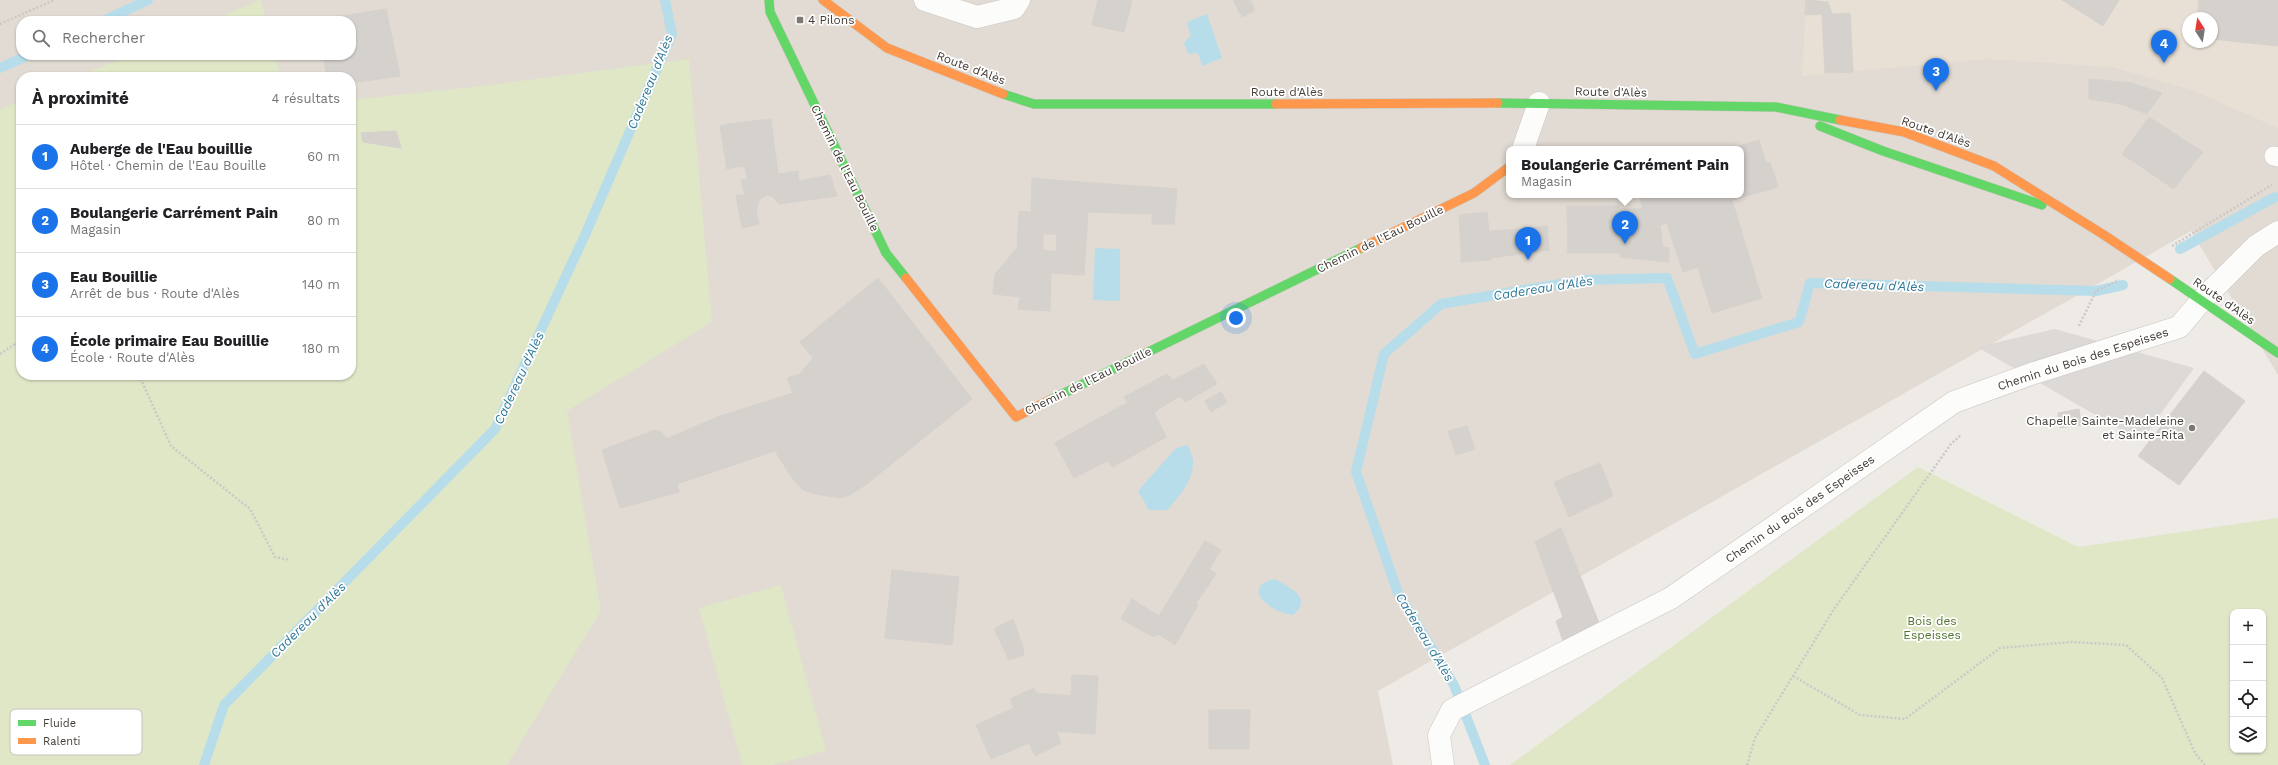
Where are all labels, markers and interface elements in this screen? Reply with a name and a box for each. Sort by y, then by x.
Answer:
north arrow [2182,12,2218,48]
place label: 4 Pilons [808,13,855,27]
marker: 4 Pilons [795,15,805,25]
search box [16,16,356,60]
icon: search [30,27,52,49]
text: Rechercher [62,29,145,47]
pin: 4 [2151,30,2177,63]
water label: Cadereau d'Alès [624,32,676,131]
street label: Route d'Alès [935,48,1007,88]
pin: 3 [1923,58,1949,91]
street label: Route d'Alès [1575,84,1647,100]
street label: Route d'Alès [1251,85,1323,99]
text: À proximité [32,88,129,108]
text: 4 résultats [272,91,340,106]
street label: Chemin de l'Eau Bouille [808,102,882,234]
street label: Route d'Alès [1900,114,1972,150]
text: Auberge de l'Eau bouillie [70,140,252,158]
popup [1506,146,1744,198]
text: 1 [42,149,48,164]
text: 60 m [307,149,340,164]
text: Boulangerie Carrément Pain [1521,156,1729,174]
text: Hôtel · Chemin de l'Eau Bouille [70,158,266,173]
text: Magasin [1521,174,1572,189]
street label: Chemin de l'Eau Bouille [1314,202,1446,276]
text: Boulangerie Carrément Pain [70,204,278,222]
pin: 2 [1612,211,1638,244]
text: 2 [41,213,49,228]
text: 80 m [307,213,340,228]
text: Magasin [70,222,121,237]
pin: 1 [1515,227,1541,260]
text: Eau Bouillie [70,268,157,286]
water label: Cadereau d'Alès [1492,273,1594,303]
street label: Route d'Alès [2190,275,2258,327]
water label: Cadereau d'Alès [1824,276,1925,294]
text: 3 [41,277,49,292]
text: 140 m [302,277,340,292]
text: Arrêt de bus · Route d'Alès [70,286,239,301]
your location [1226,308,1246,328]
street label: Chemin du Bois des Espeisses [1996,325,2170,393]
water label: Cadereau d'Alès [491,329,547,427]
text: École primaire Eau Bouillie [70,332,269,350]
text: 4 [41,341,49,356]
text: 180 m [302,341,340,356]
street label: Chemin de l'Eau Bouille [1022,344,1154,418]
text: École · Route d'Alès [70,350,195,365]
place label: Chapelle Sainte-Madeleine et Sainte-Rita [2026,414,2184,442]
marker: Chapelle Sainte-Madeleine et Sainte-Rita [2187,423,2197,433]
street label: Chemin du Bois des Espeisses [1723,452,1877,566]
water label: Cadereau d'Alès [267,579,349,661]
water label: Cadereau d'Alès [1393,590,1457,684]
map controls [2230,609,2266,753]
button: + [2230,609,2266,645]
park label: Bois des Espeisses [1903,614,1961,642]
button: − [2230,645,2266,681]
button: locate [2230,681,2266,717]
legend [10,709,142,755]
text: Fluide [43,717,76,730]
button: layers [2230,717,2266,753]
text: Ralenti [43,735,81,748]

